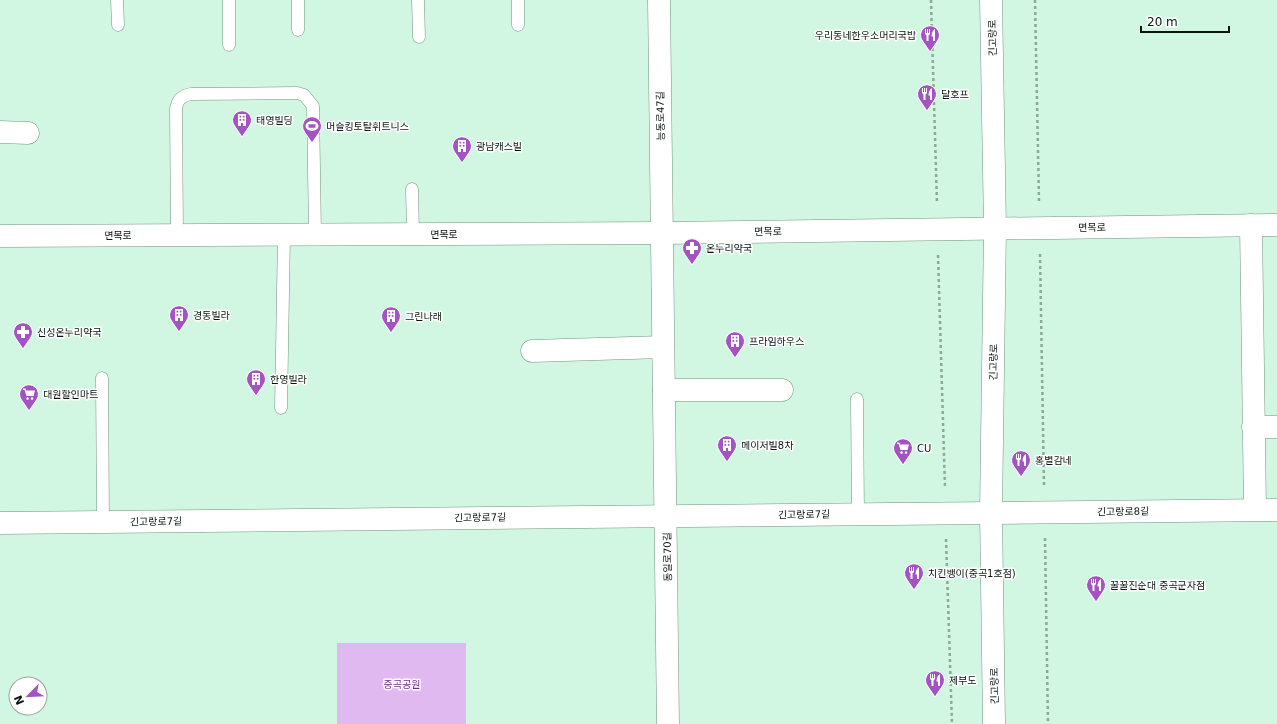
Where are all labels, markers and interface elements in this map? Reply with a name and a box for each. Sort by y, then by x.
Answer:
scale bar [1141,8,1229,34]
text: 20 m [1147,15,1178,29]
street label: 긴고랑로 [987,19,998,56]
restaurant icon: 우리동네한우소머리국밥 [919,24,941,52]
place label: 우리동네한우소머리국밥 [815,30,917,41]
restaurant icon: 달호프 [916,83,938,111]
place label: 달호프 [941,89,969,100]
street label: 능동로47길 [655,91,666,141]
building icon: 태영빌딩 [231,109,253,137]
place label: 태영빌딩 [256,115,293,126]
sports icon: 머슬킹토탈휘트니스 [301,115,323,143]
place label: 머슬킹토탈휘트니스 [326,121,409,132]
building icon: 광남캐스빌 [451,135,473,163]
place label: 광남캐스빌 [476,141,522,152]
street label: 면목로 [1078,222,1106,233]
street label: 면목로 [754,226,782,237]
street label: 면목로 [430,229,458,240]
street label: 면목로 [104,230,132,241]
pharmacy icon: 온누리약국 [681,237,703,265]
place label: 온누리약국 [706,243,752,254]
building icon: 경동빌라 [168,304,190,332]
building icon: 그린나래 [380,305,402,333]
place label: 경동빌라 [193,310,231,321]
place label: 그린나래 [405,311,442,322]
pharmacy icon: 신성온누리약국 [12,321,34,349]
place label: 신성온누리약국 [37,327,101,338]
building icon: 프라임하우스 [724,330,746,358]
place label: 프라임하우스 [749,336,804,347]
street label: 긴고랑로 [988,344,999,381]
building icon: 한영빌라 [245,368,267,396]
place label: 한영빌라 [270,374,308,385]
supermarket icon: 대원할인마트 [18,383,40,411]
place label: 대원할인마트 [43,389,98,400]
building icon: 메이저빌8차 [716,434,738,462]
supermarket icon: CU [892,437,914,465]
place label: 메이저빌8차 [741,440,794,451]
place label: CU [917,443,931,454]
restaurant icon: 홍별감네 [1010,449,1032,477]
place label: 홍별감네 [1035,455,1072,466]
street label: 긴고랑로8길 [1097,506,1149,517]
street label: 긴고랑로7길 [778,509,830,520]
street label: 긴고랑로7길 [454,512,506,523]
street label: 긴고랑로7길 [130,516,182,527]
street label: 동일로70길 [662,532,673,582]
restaurant icon: 치킨뱅이(중곡1호점) [903,562,925,590]
place label: 치킨뱅이(중곡1호점) [928,568,1016,579]
restaurant icon: 꿀꿀진순대 중곡군자점 [1085,574,1107,602]
place label: 꿀꿀진순대 중곡군자점 [1110,580,1205,591]
street label: 긴고랑로 [989,667,1000,704]
restaurant icon: 제부도 [924,669,946,697]
place label: 제부도 [949,675,977,686]
north arrow [8,676,48,716]
park label: 중곡공원 [384,679,420,690]
text: N [12,693,27,707]

